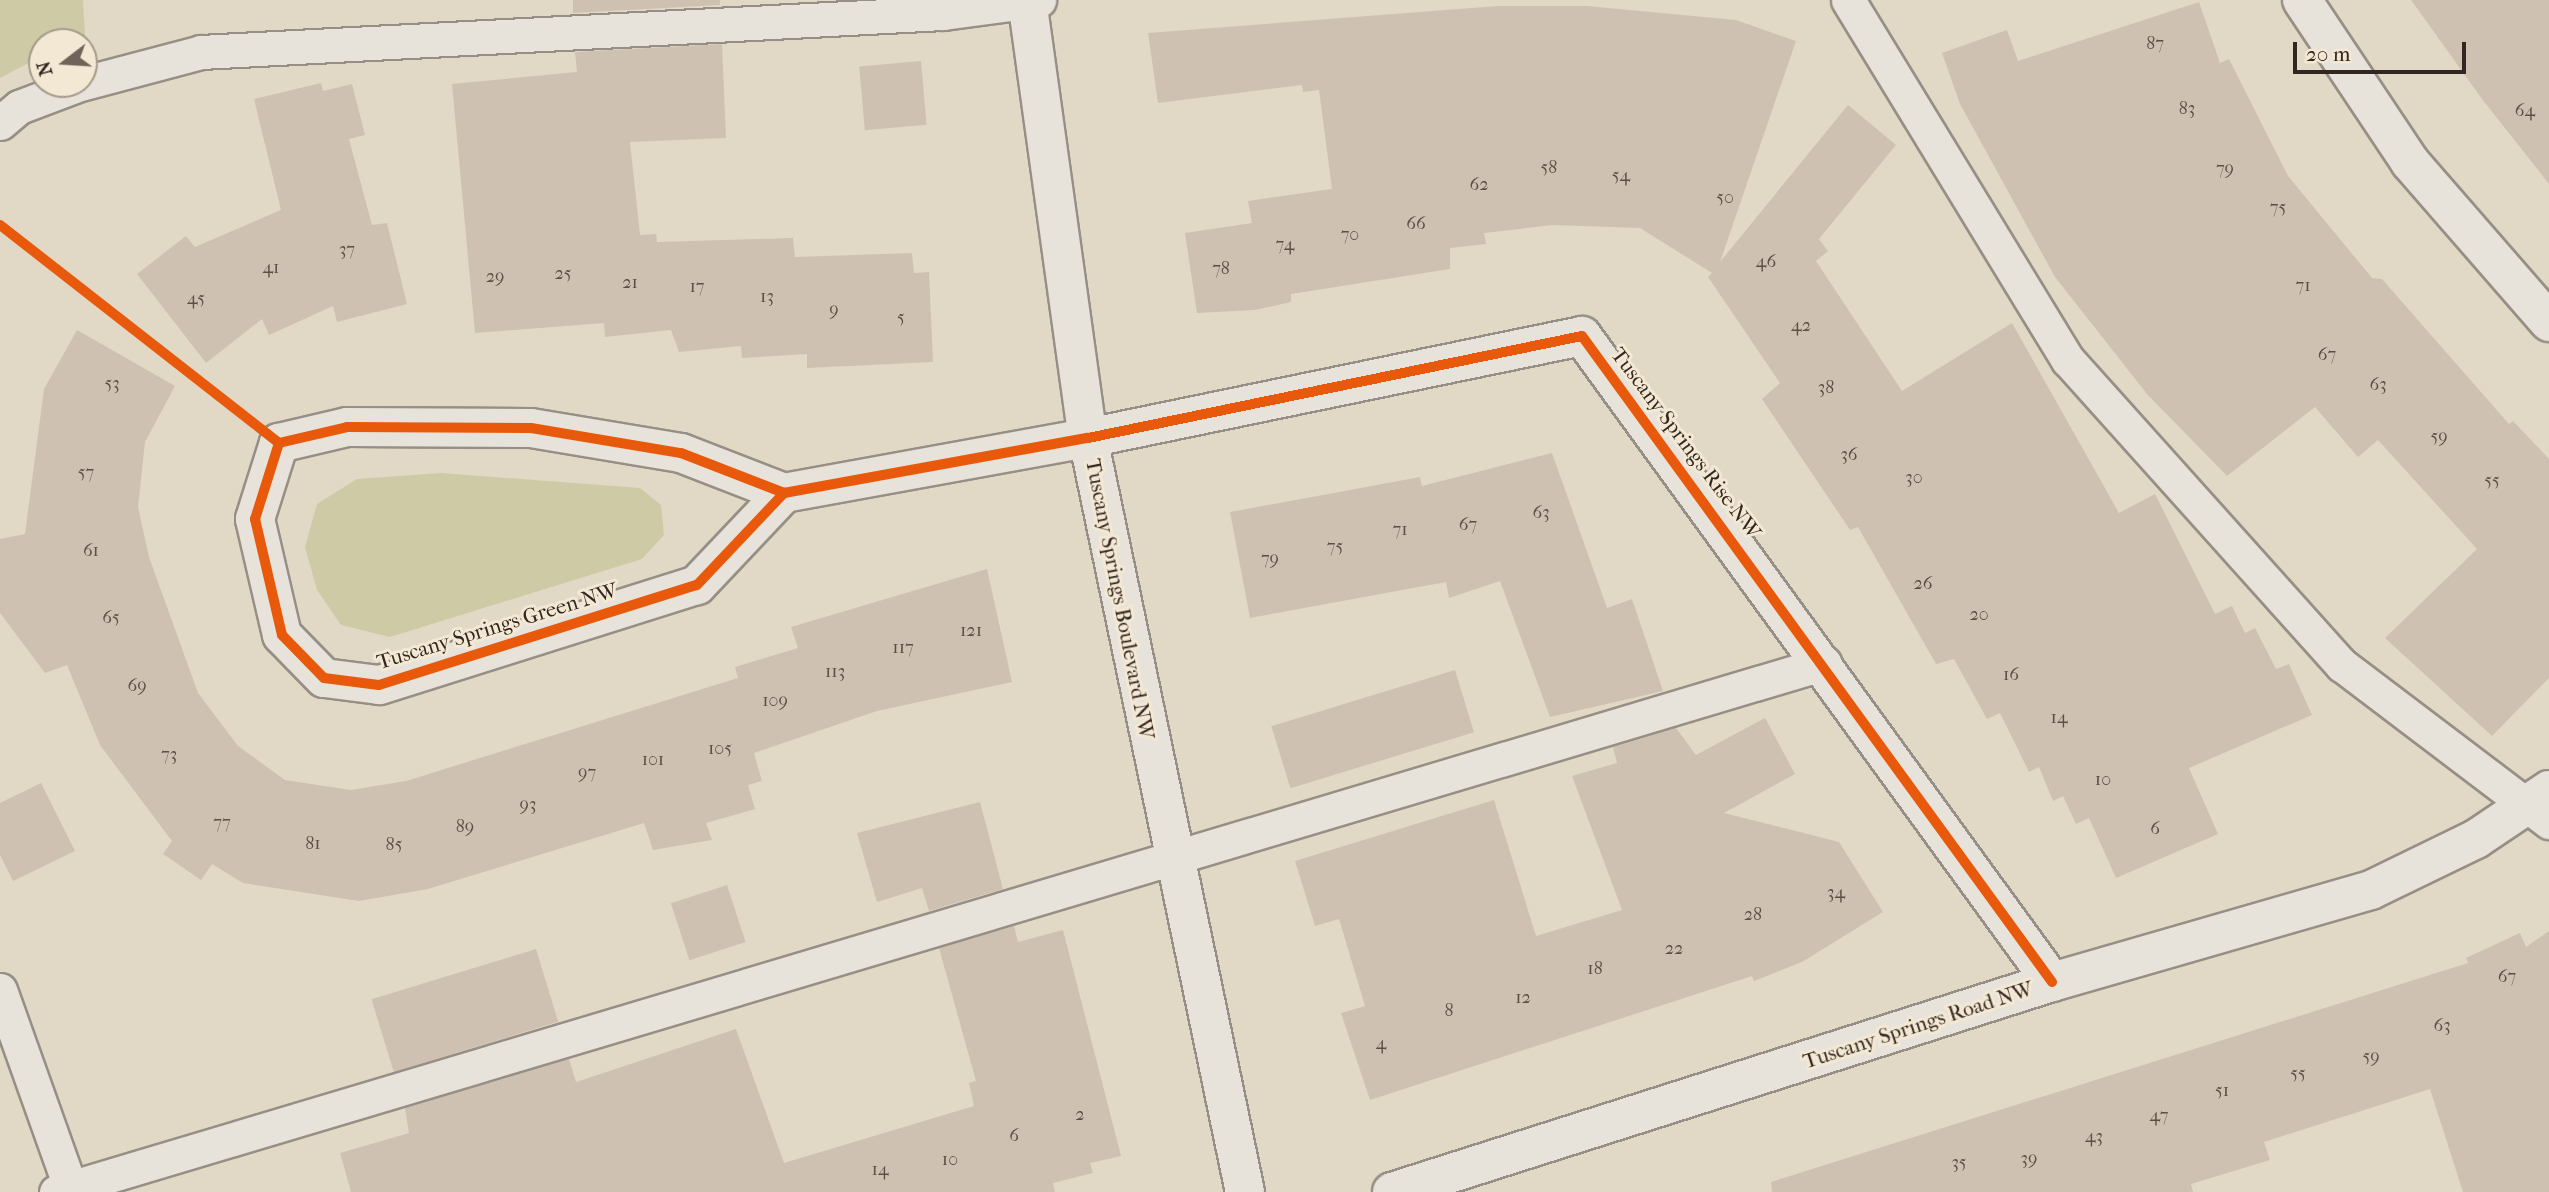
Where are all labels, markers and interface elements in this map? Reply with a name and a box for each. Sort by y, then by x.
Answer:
north arrow [28,28,98,98]
scale bar [2297,28,2470,72]
house number: 87 [2146,33,2164,55]
text: 20 m [2306,42,2350,66]
text: N [32,58,57,79]
house number: 83 [2179,98,2195,120]
house number: 64 [2515,100,2535,122]
house number: 58 [1541,157,1557,179]
house number: 79 [2216,158,2234,180]
house number: 54 [1612,165,1630,187]
house number: 62 [1469,174,1489,196]
house number: 50 [1716,187,1734,209]
house number: 75 [2270,197,2286,219]
house number: 66 [1406,213,1426,235]
house number: 70 [1341,224,1359,246]
house number: 74 [1276,234,1294,256]
house number: 37 [339,239,355,261]
house number: 46 [1756,251,1776,273]
house number: 41 [262,257,280,279]
house number: 78 [1212,258,1230,280]
house number: 25 [554,263,572,285]
house number: 29 [486,266,504,288]
house number: 21 [622,272,638,294]
house number: 71 [2295,275,2311,297]
house number: 17 [689,276,705,298]
house number: 13 [760,286,774,308]
house number: 45 [187,288,205,310]
house number: 9 [829,299,839,321]
house number: 5 [897,307,905,329]
house number: 42 [1791,315,1811,337]
street label: Tuscany Springs Rise NW [1606,342,1766,544]
house number: 67 [2318,344,2336,366]
house number: 53 [104,373,120,395]
house number: 63 [2369,374,2387,396]
house number: 38 [1818,377,1834,399]
house number: 59 [2430,426,2448,448]
house number: 36 [1840,444,1858,466]
street label: Tuscany Springs Boulevard NW [1080,457,1160,741]
house number: 57 [78,462,94,484]
house number: 30 [1905,467,1923,489]
house number: 55 [2484,470,2500,492]
house number: 63 [1532,502,1550,524]
house number: 67 [1459,514,1477,536]
house number: 71 [1392,519,1408,541]
house number: 75 [1327,536,1343,558]
house number: 61 [83,540,99,562]
house number: 79 [1261,548,1279,570]
house number: 26 [1913,573,1933,595]
street label: Tuscany Springs Green NW [374,577,620,675]
house number: 20 [1969,604,1989,626]
house number: 65 [102,607,120,629]
house number: 121 [960,620,982,642]
house number: 117 [892,637,914,659]
house number: 113 [825,661,845,683]
house number: 16 [2003,664,2019,686]
house number: 69 [127,675,147,697]
house number: 109 [762,690,788,712]
house number: 14 [2050,707,2068,729]
house number: 105 [708,738,732,760]
house number: 73 [161,744,177,766]
house number: 101 [642,749,664,771]
house number: 97 [578,762,596,784]
house number: 10 [2095,769,2111,791]
house number: 93 [520,794,536,816]
house number: 77 [213,812,231,834]
house number: 89 [456,816,474,838]
house number: 6 [2150,818,2160,840]
house number: 81 [305,833,321,855]
house number: 85 [386,834,402,856]
house number: 34 [1827,882,1845,904]
house number: 28 [1744,904,1762,926]
house number: 22 [1665,938,1683,960]
house number: 18 [1587,958,1603,980]
house number: 67 [2498,966,2516,988]
street label: Tuscany Springs Road NW [1800,976,2036,1074]
house number: 12 [1515,987,1531,1009]
house number: 8 [1444,1000,1454,1022]
house number: 63 [2433,1015,2451,1037]
house number: 4 [1376,1033,1386,1055]
house number: 59 [2362,1046,2380,1068]
house number: 55 [2290,1063,2306,1085]
house number: 51 [2215,1080,2229,1102]
house number: 2 [1075,1104,1085,1126]
house number: 47 [2150,1105,2168,1127]
house number: 6 [1009,1125,1019,1147]
house number: 43 [2085,1126,2103,1148]
house number: 39 [2021,1148,2037,1170]
house number: 10 [942,1149,958,1171]
house number: 35 [1951,1152,1967,1174]
house number: 14 [871,1159,889,1181]

